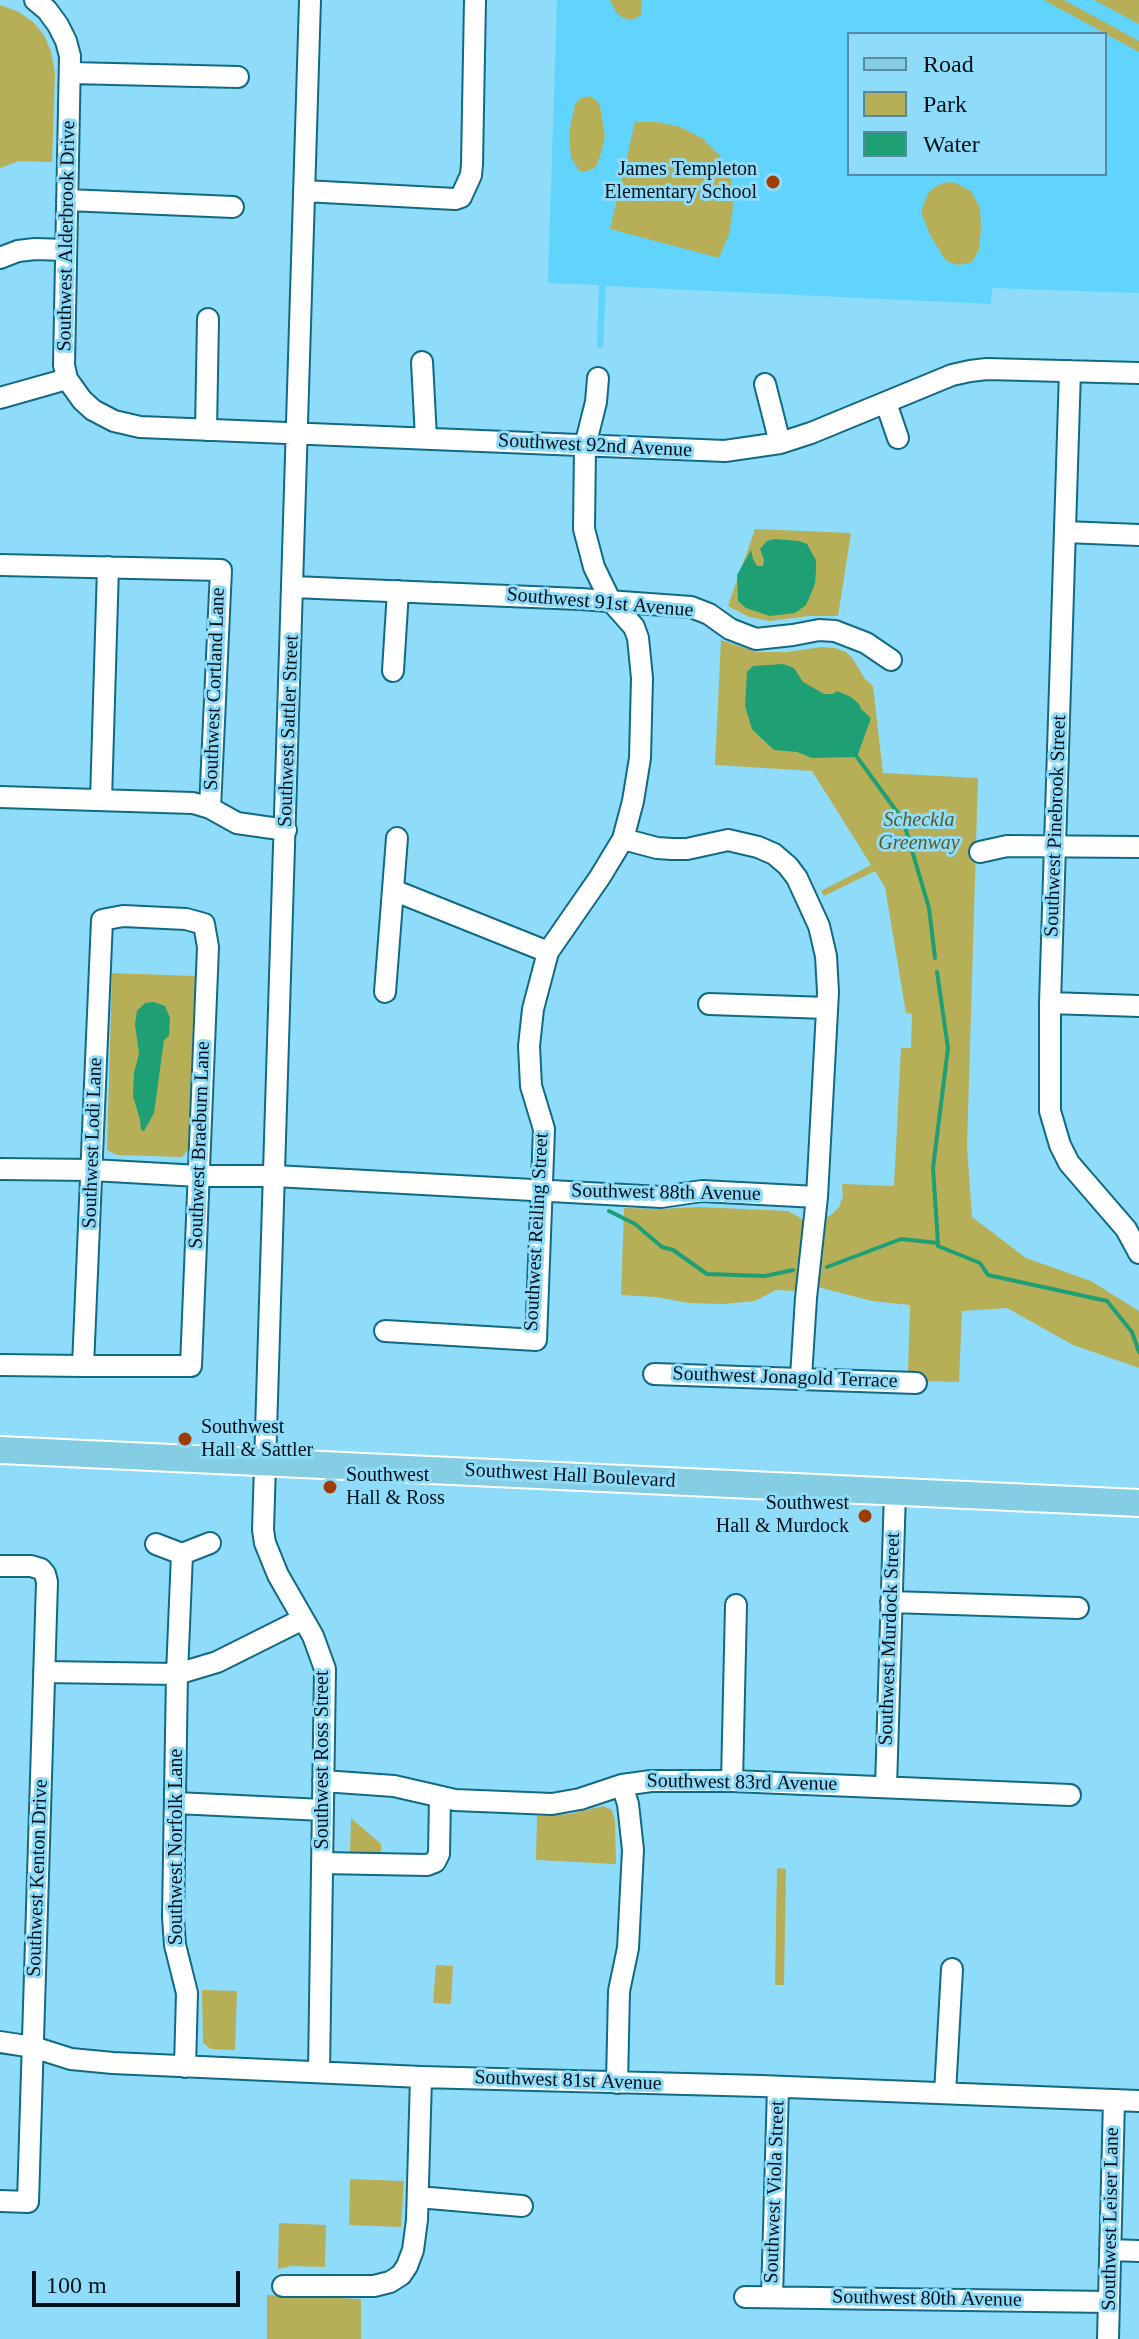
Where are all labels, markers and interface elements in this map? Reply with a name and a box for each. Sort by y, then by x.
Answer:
legend [847,32,1107,176]
text: Road [923,51,974,77]
text: Park [923,91,967,117]
street label: Southwest Alderbrook Drive [53,120,81,352]
text: Water [923,131,980,157]
place label: James Templeton Elementary School [604,158,757,205]
marker: James Templeton Elementary School [764,173,782,191]
street label: Southwest 92nd Avenue [497,429,693,463]
street label: Southwest 91st Avenue [506,583,694,623]
street label: Southwest Cortland Lane [199,587,231,791]
street label: Southwest Sattler Street [274,635,304,827]
street label: Southwest Pinebrook Street [1040,715,1072,937]
park label: Scheckla Greenway [878,809,960,856]
street label: Southwest Braeburn Lane [184,1041,216,1249]
street label: Southwest Lodi Lane [78,1057,108,1229]
street label: Southwest Reiling Street [520,1132,554,1332]
street label: Southwest 88th Avenue [571,1179,761,1207]
street label: Southwest Jonagold Terrace [672,1362,898,1394]
place label: Southwest Hall & Sattler [201,1416,313,1463]
marker: Southwest Hall & Sattler [176,1430,194,1448]
street label: Southwest Hall Boulevard [464,1458,676,1494]
place label: Southwest Hall & Ross [346,1464,445,1511]
marker: Southwest Hall & Ross [321,1478,339,1496]
place label: Southwest Hall & Murdock [716,1492,849,1539]
marker: Southwest Hall & Murdock [856,1507,874,1525]
street label: Southwest Murdock Street [874,1532,906,1746]
street label: Southwest Ross Street [311,1671,335,1849]
street label: Southwest Norfolk Lane [165,1749,189,1945]
street label: Southwest 83rd Avenue [646,1769,838,1797]
street label: Southwest Kenton Drive [23,1779,53,1977]
street label: Southwest 81st Avenue [474,2066,662,2096]
street label: Southwest Viola Street [760,2100,790,2284]
street label: Southwest Leiser Lane [1097,2127,1125,2311]
scale bar [36,2255,244,2305]
text: 100 m [46,2272,107,2298]
street label: Southwest 80th Avenue [832,2285,1022,2313]

